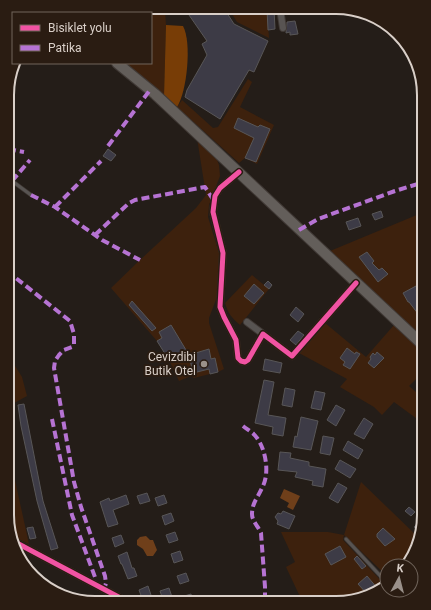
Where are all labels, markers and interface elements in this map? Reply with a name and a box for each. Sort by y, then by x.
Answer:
legend [12,12,152,64]
text: Bisiklet yolu [48,21,112,35]
text: Patika [48,41,82,55]
place label: Cevizdibi Butik Otel [145,350,196,378]
marker: Cevizdibi Butik Otel [199,359,209,369]
north arrow [379,558,419,598]
text: K [396,562,405,576]

